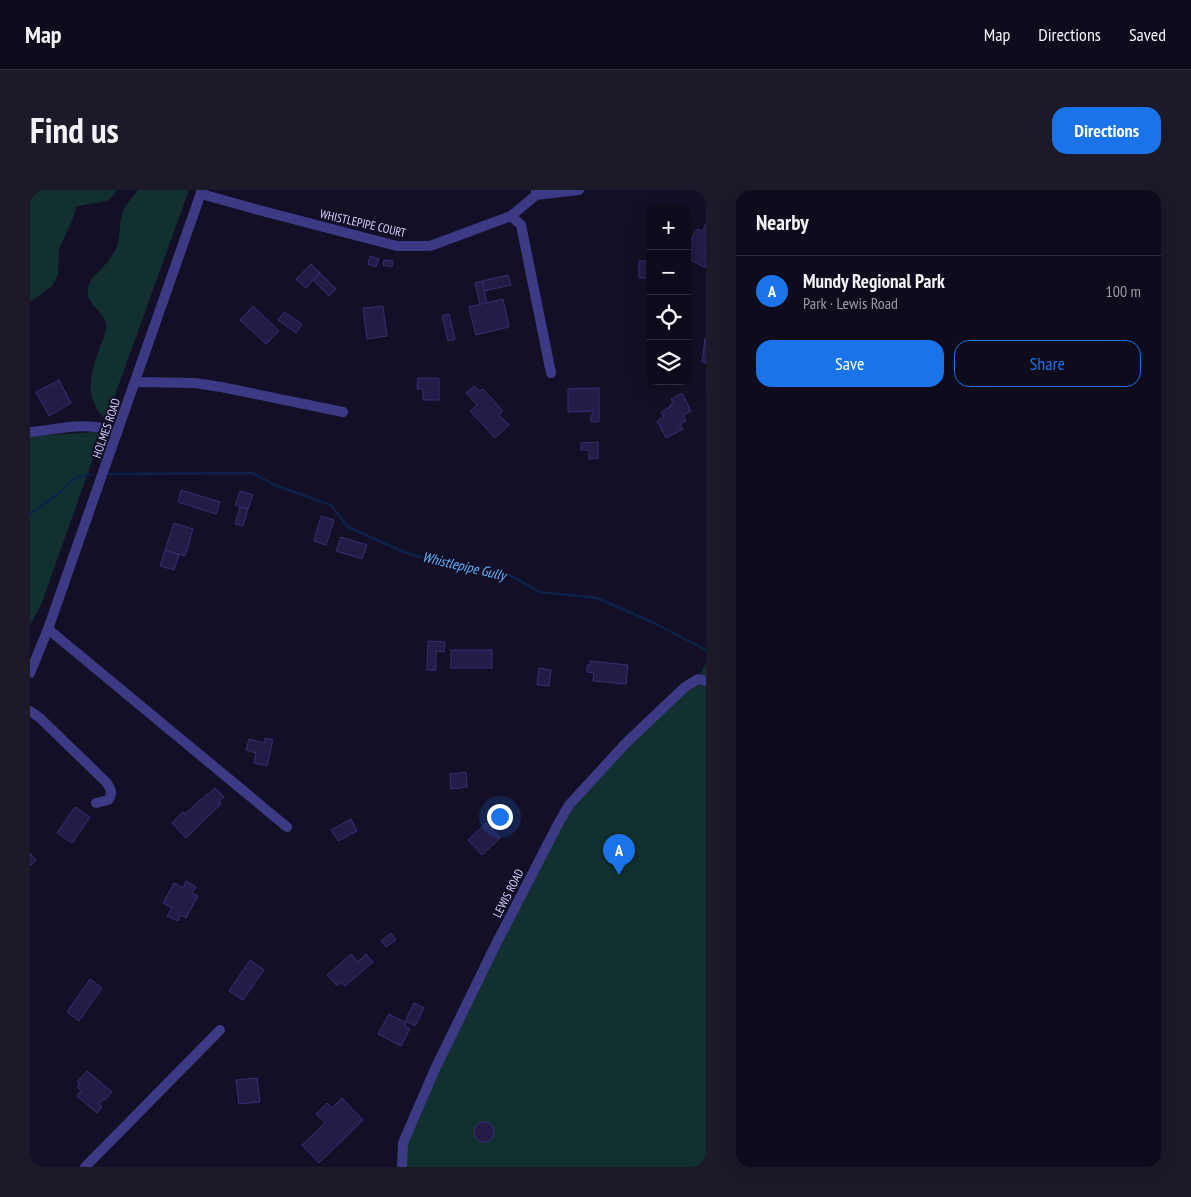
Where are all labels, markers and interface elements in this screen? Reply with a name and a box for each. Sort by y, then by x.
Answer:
text: Map [25,19,62,50]
text: Map [984,23,1010,46]
text: Directions [1038,23,1101,46]
text: Saved [1129,23,1166,46]
text: Find us [30,107,119,153]
button: Directions [1052,107,1161,154]
map controls [646,205,691,385]
button: + [646,205,691,250]
street label: WHISTLEPIPE COURT [319,206,408,240]
text: Nearby [756,209,809,236]
button: − [646,250,691,295]
text: Mundy Regional Park [803,269,945,293]
text: A [768,281,776,301]
text: 100 m [1106,281,1141,301]
text: Park · Lewis Road [803,293,898,313]
button: locate [646,295,691,340]
button: layers [646,340,691,385]
button: Save [756,340,944,387]
button: Share [954,340,1141,387]
street label: HOLMES ROAD [89,396,123,460]
water label: Whistlepipe Gully [421,548,509,585]
your location [487,804,513,830]
pin: A [603,834,635,875]
street label: LEWIS ROAD [489,866,527,920]

